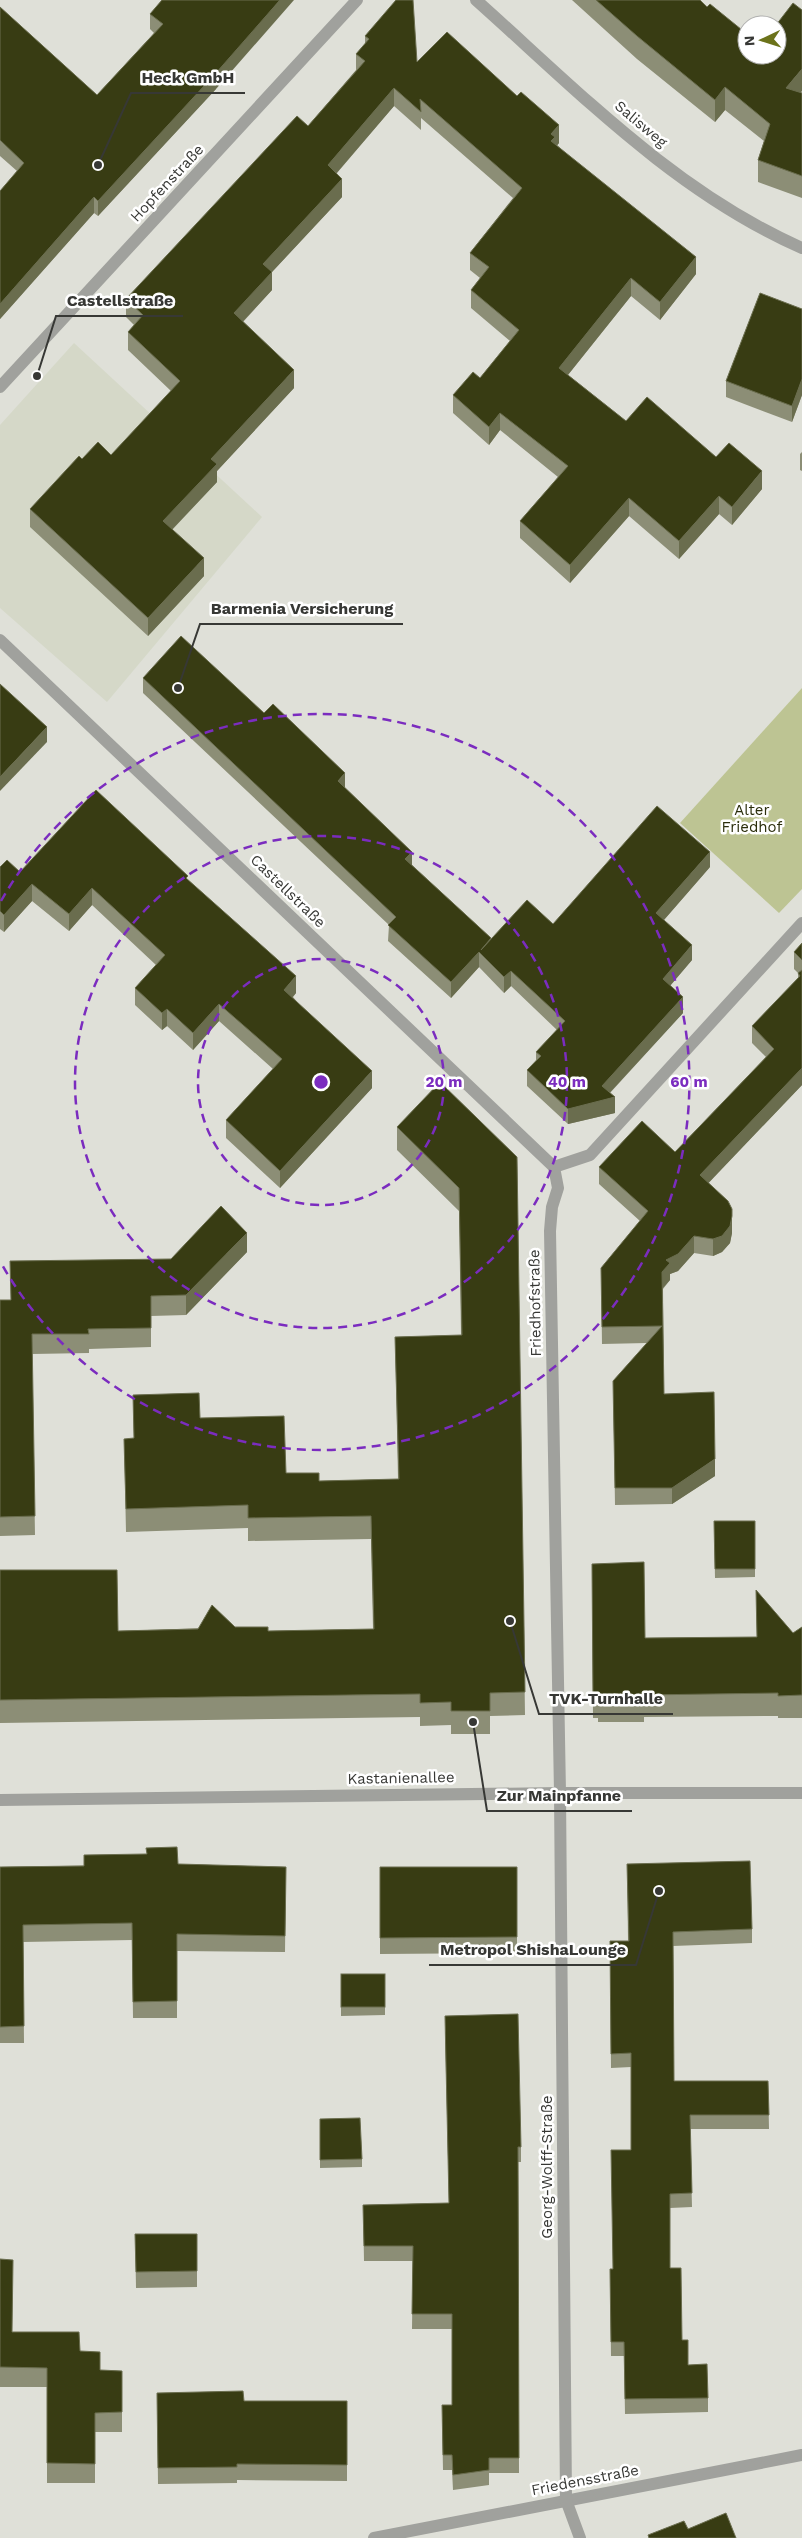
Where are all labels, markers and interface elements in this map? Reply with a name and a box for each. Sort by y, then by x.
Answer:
north arrow [737,15,787,65]
text: N [741,35,757,47]
callout: Heck GmbH [131,62,245,93]
text: Heck GmbH [142,68,234,87]
street label: Salisweg [611,97,671,151]
street label: Hopfenstraße [127,141,207,225]
callout: Castellstraße [56,285,183,316]
text: Castellstraße [67,291,173,310]
callout: Barmenia Versicherung [200,593,403,624]
text: Barmenia Versicherung [211,599,393,618]
park label: Alter Friedhof [722,801,782,836]
street label: Castellstraße [247,851,329,931]
centre of rings [312,1073,330,1091]
text: 20 m [425,1073,463,1091]
text: 40 m [548,1073,586,1091]
text: 60 m [670,1073,708,1091]
street label: Friedhofstraße [525,1249,545,1357]
callout: TVK-Turnhalle [539,1683,673,1714]
text: TVK-Turnhalle [549,1689,663,1708]
street label: Kastanienallee [347,1768,455,1788]
callout: Zur Mainpfanne [487,1780,632,1811]
text: Zur Mainpfanne [497,1786,621,1805]
callout: Metropol ShishaLounge [429,1934,636,1965]
text: Metropol ShishaLounge [440,1940,626,1959]
street label: Georg-Wolff-Straße [538,2095,556,2239]
street label: Friedensstraße [530,2461,640,2499]

